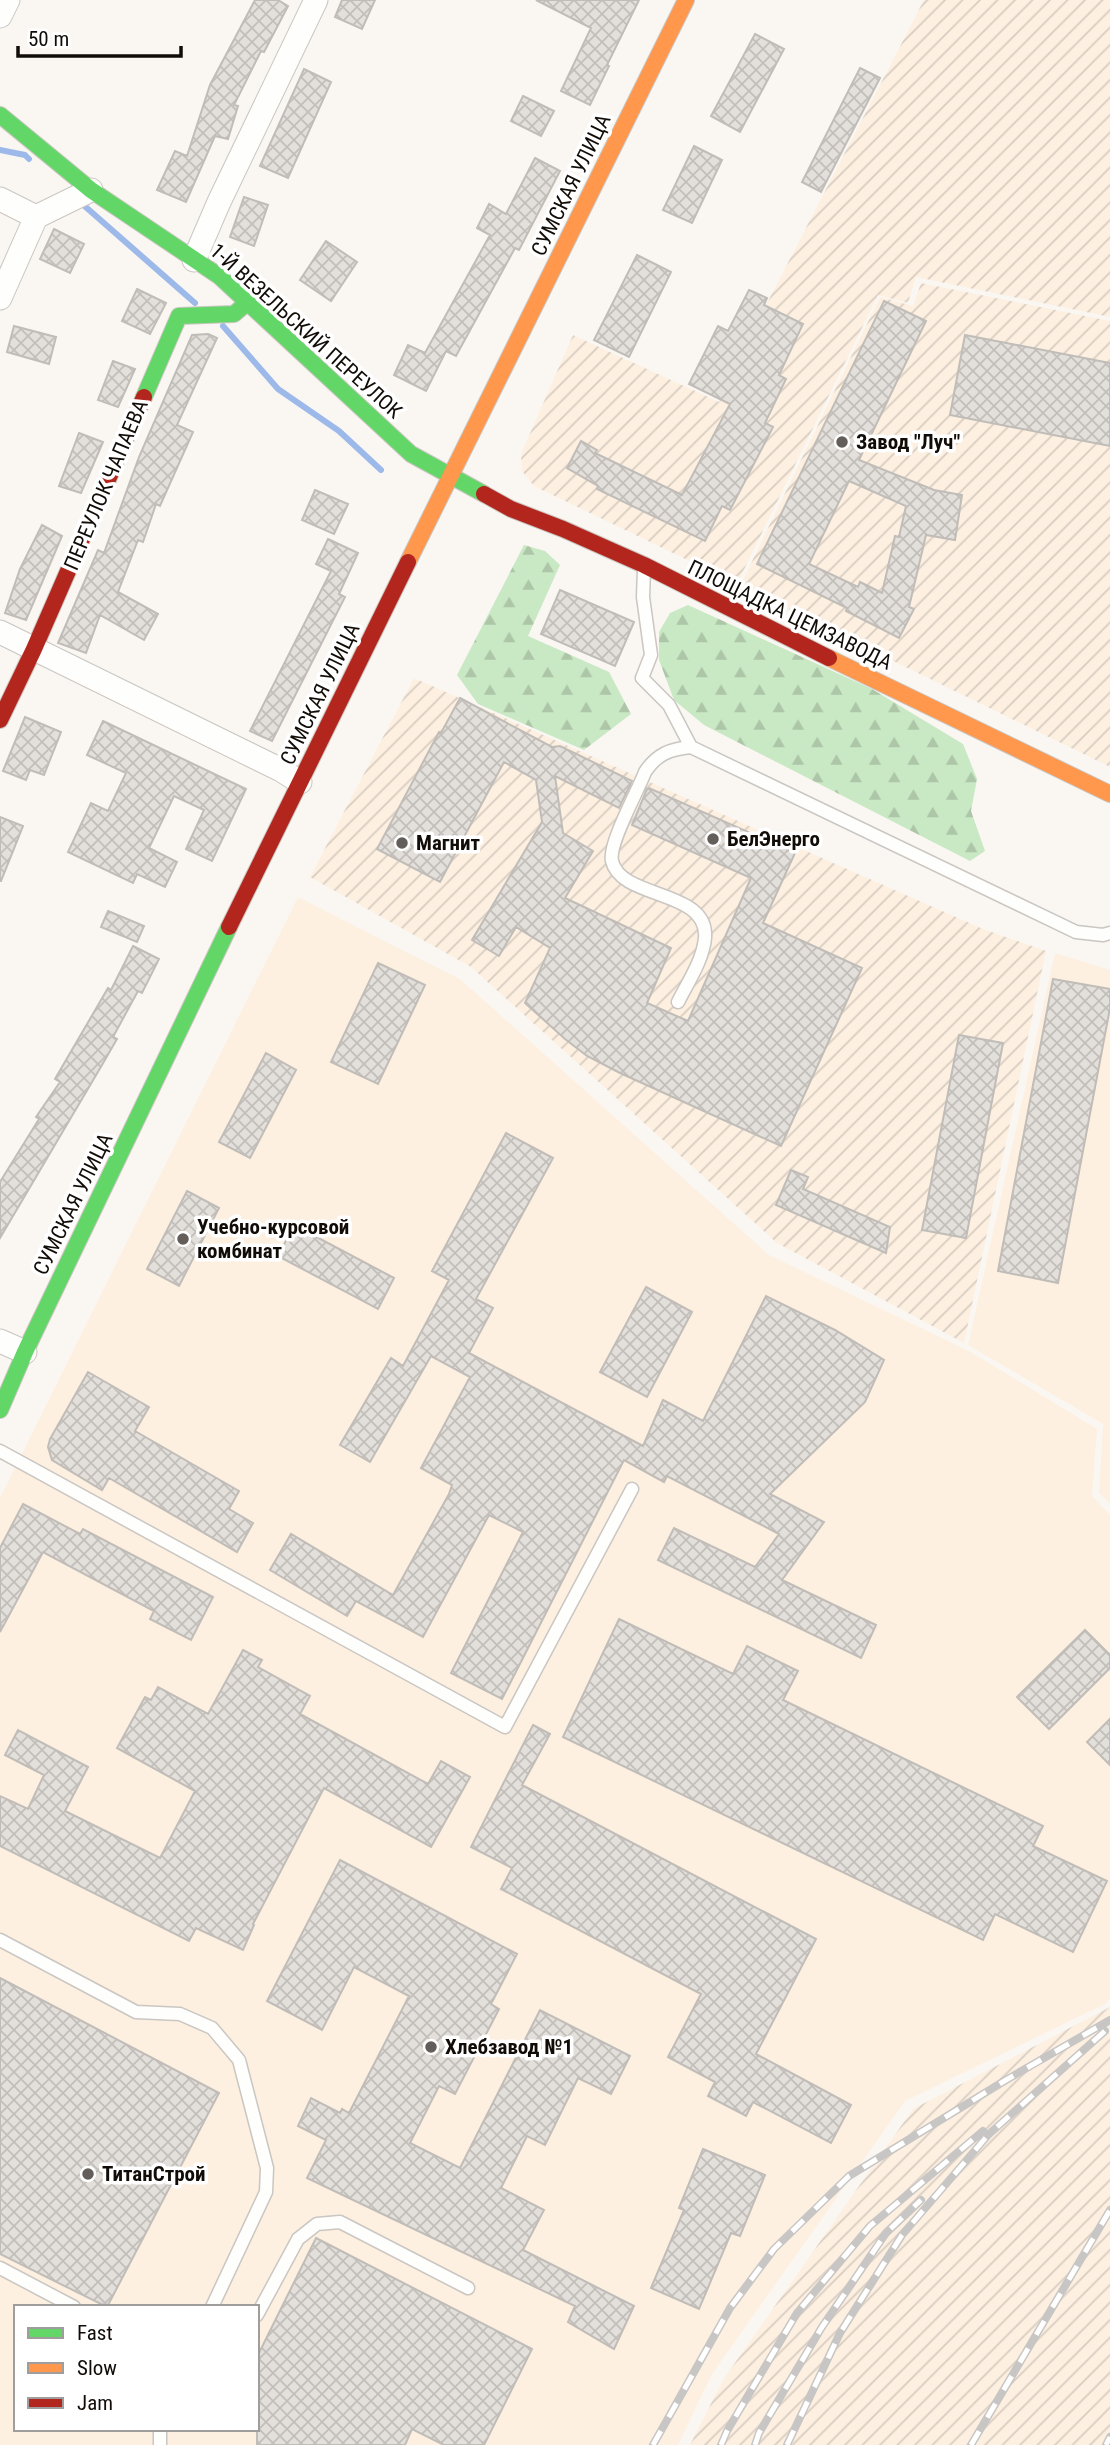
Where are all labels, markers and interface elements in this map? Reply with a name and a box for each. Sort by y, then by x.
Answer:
scale bar [18,14,180,58]
text: 50 m [28,27,69,51]
street label: СУМСКАЯ УЛИЦА [526,110,616,260]
street label: 1-Й ВЕЗЕЛЬСКИЙ ПЕРЕУЛОК [205,239,407,424]
street label: ПЕРЕУЛОК ЧАПАЕВА [59,396,153,574]
place label: Завод "Луч" [856,430,960,454]
marker: Завод "Луч" [834,434,850,450]
street label: ПЛОЩАДКА ЦЕМЗАВОДА [684,555,896,675]
street label: СУМСКАЯ УЛИЦА [275,619,365,769]
place label: БелЭнерго [727,827,820,851]
place label: Магнит [416,831,481,855]
marker: БелЭнерго [705,831,721,847]
marker: Магнит [394,835,410,851]
street label: СУМСКАЯ УЛИЦА [28,1129,118,1279]
place label: Учебно-курсовой комбинат [197,1215,349,1263]
marker: Учебно-курсовой комбинат [175,1231,191,1247]
place label: Хлебзавод №1 [445,2035,573,2059]
marker: Хлебзавод №1 [423,2039,439,2055]
place label: ТитанСтрой [102,2162,206,2186]
marker: ТитанСтрой [80,2166,96,2182]
legend [14,2305,259,2431]
text: Fast [77,2321,113,2345]
text: Slow [77,2356,117,2380]
text: Jam [77,2391,113,2415]

